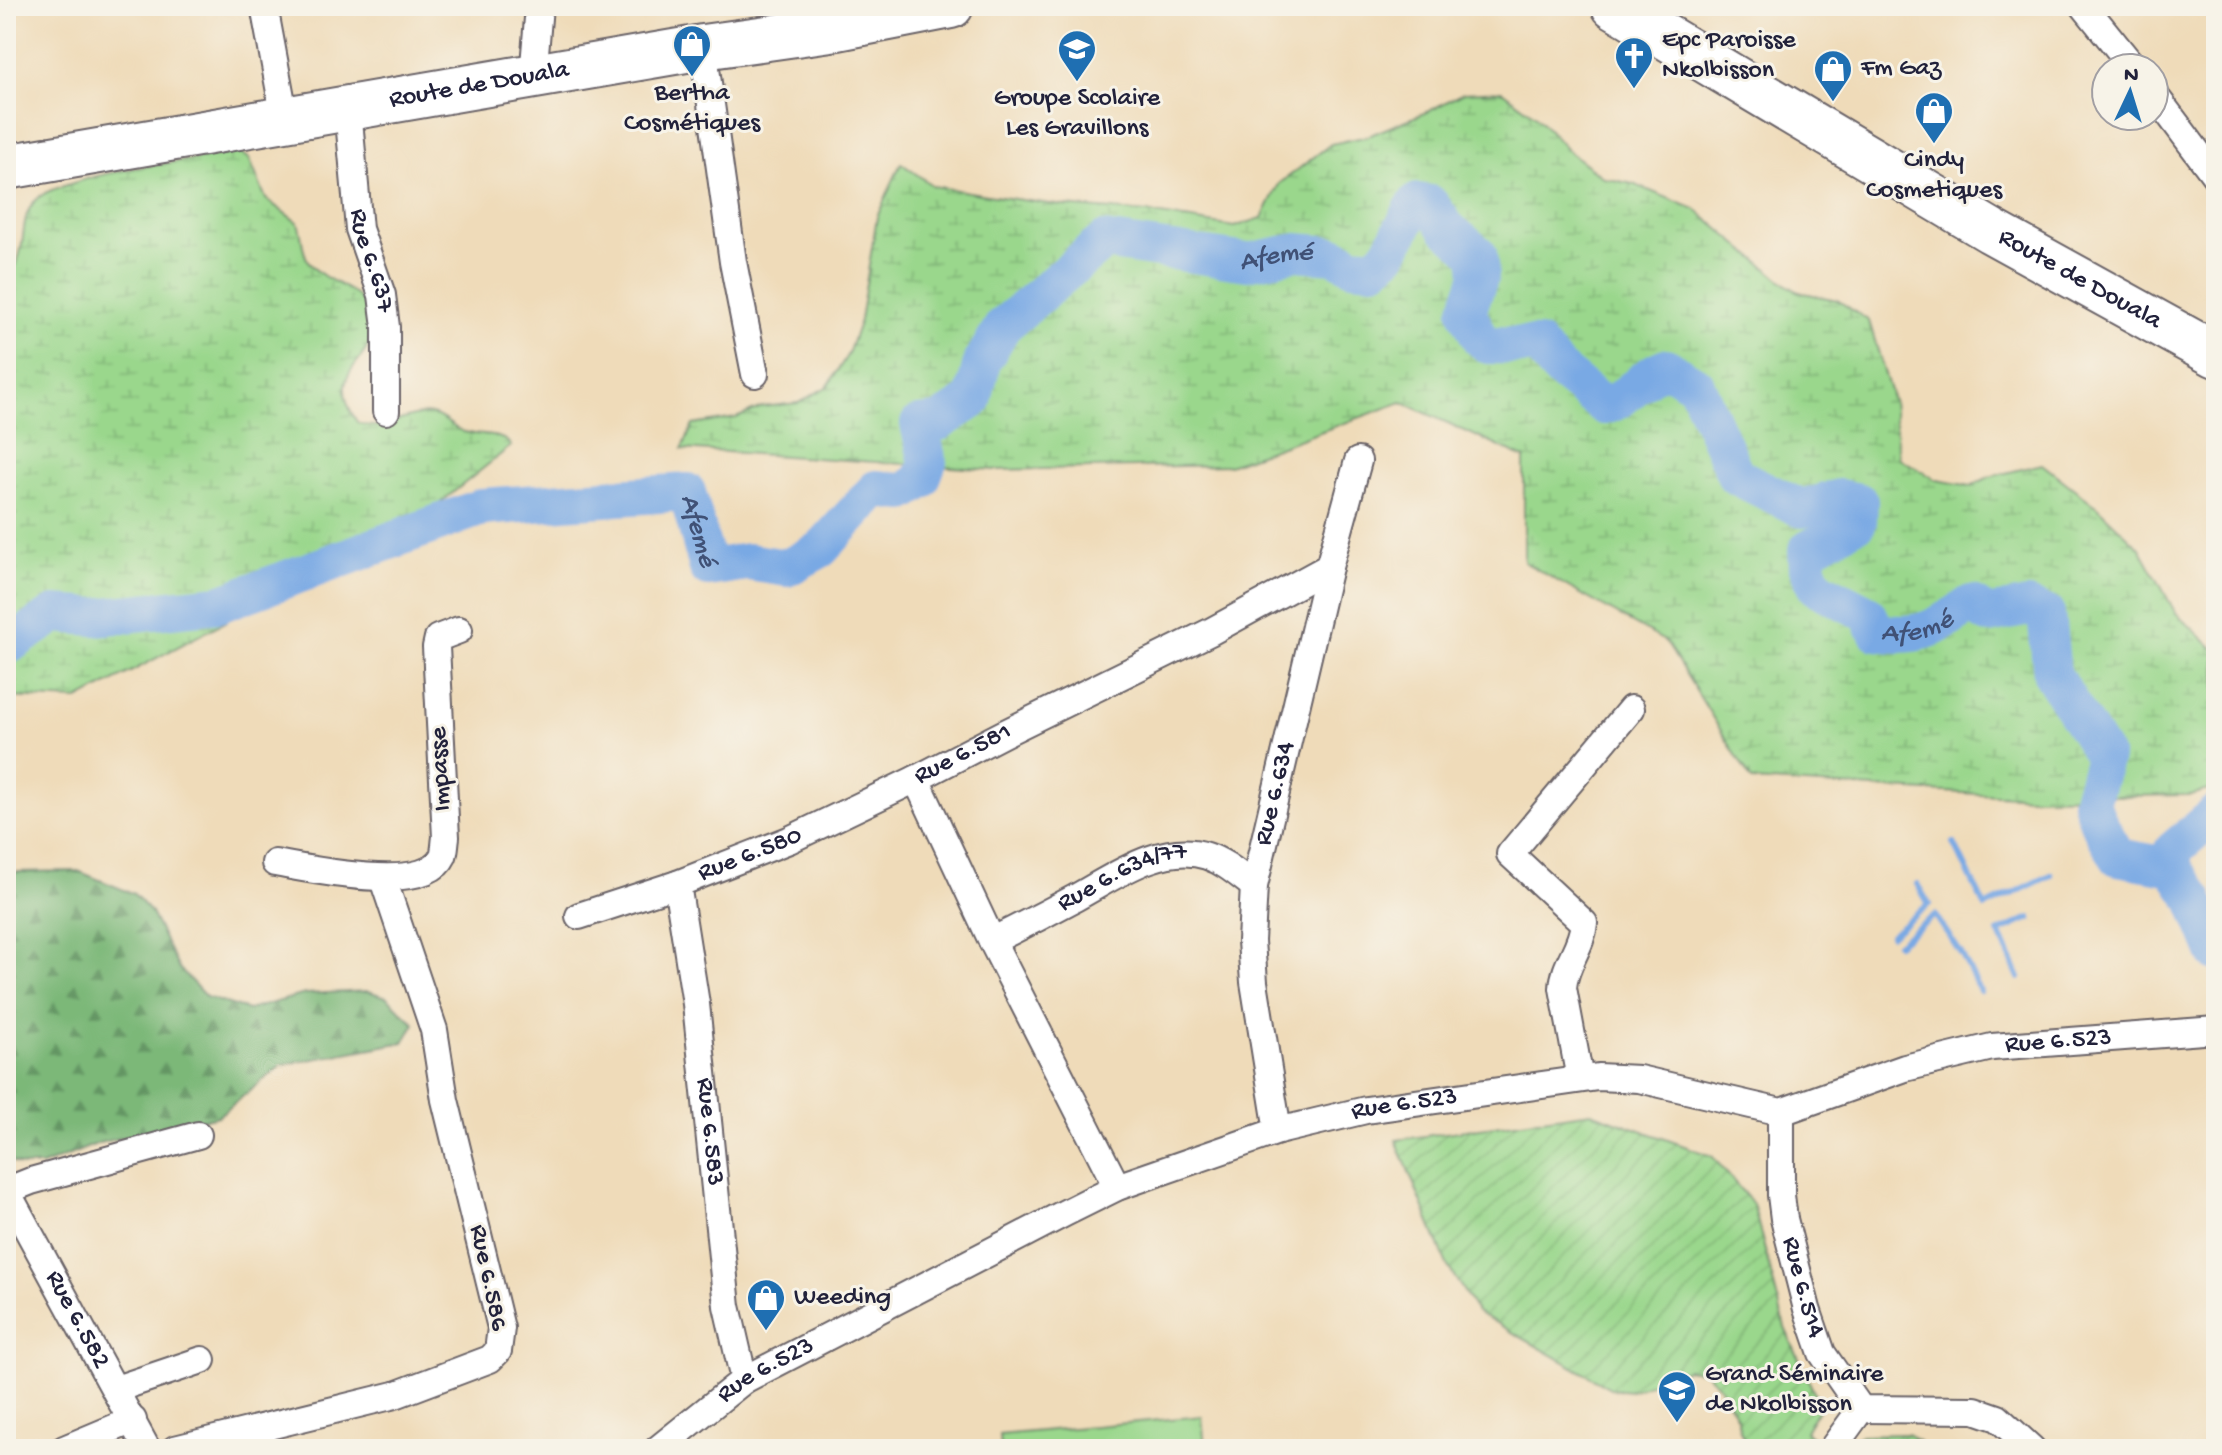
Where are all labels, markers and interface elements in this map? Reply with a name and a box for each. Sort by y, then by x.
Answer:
shop icon: Bertha Cosmétiques [671,23,713,78]
place label: Epc Paroisse Nkolbisson [1662,26,1796,87]
school or university icon: Groupe Scolaire Les Gravillons [1056,28,1098,83]
church icon: Epc Paroisse Nkolbisson [1613,35,1655,90]
shop icon: Fm Gaz [1812,48,1854,103]
north arrow [2090,52,2170,132]
place label: Fm Gaz [1860,54,1943,85]
street label: Route de Douala [387,55,573,116]
text: N [2123,63,2139,90]
place label: Bertha Cosmétiques [624,79,761,140]
place label: Groupe Scolaire Les Gravillons [994,84,1161,145]
shop icon: Cindy Cosmetiques [1913,90,1955,145]
place label: Cindy Cosmetiques [1866,146,2003,207]
street label: Rue 6.637 [342,208,400,315]
street label: Route de Douala [1992,222,2168,338]
water label: Afemé [1236,235,1315,280]
water label: Afemé [672,491,724,572]
water label: Afemé [1880,602,1961,651]
street label: Rue 6.581 [909,717,1017,793]
street label: Impasse [424,725,460,812]
street label: Rue 6.634 [1249,739,1303,849]
street label: Rue 6.580 [694,820,808,890]
street label: Rue 6.634/77 [1053,837,1189,920]
street label: Rue 6.523 [2004,1022,2113,1061]
street label: Rue 6.583 [688,1076,730,1187]
street label: Rue 6.523 [1348,1082,1459,1128]
street label: Rue 6.586 [461,1222,514,1335]
street label: Rue 6.514 [1774,1234,1831,1342]
street label: Rue 6.582 [37,1265,116,1375]
shop icon: Weeding [745,1277,787,1332]
place label: Weeding [794,1283,891,1314]
street label: Rue 6.523 [711,1331,820,1411]
place label: Grand Séminaire de Nkolbisson [1705,1360,1884,1421]
school or university icon: Grand Séminaire de Nkolbisson [1656,1369,1698,1424]

